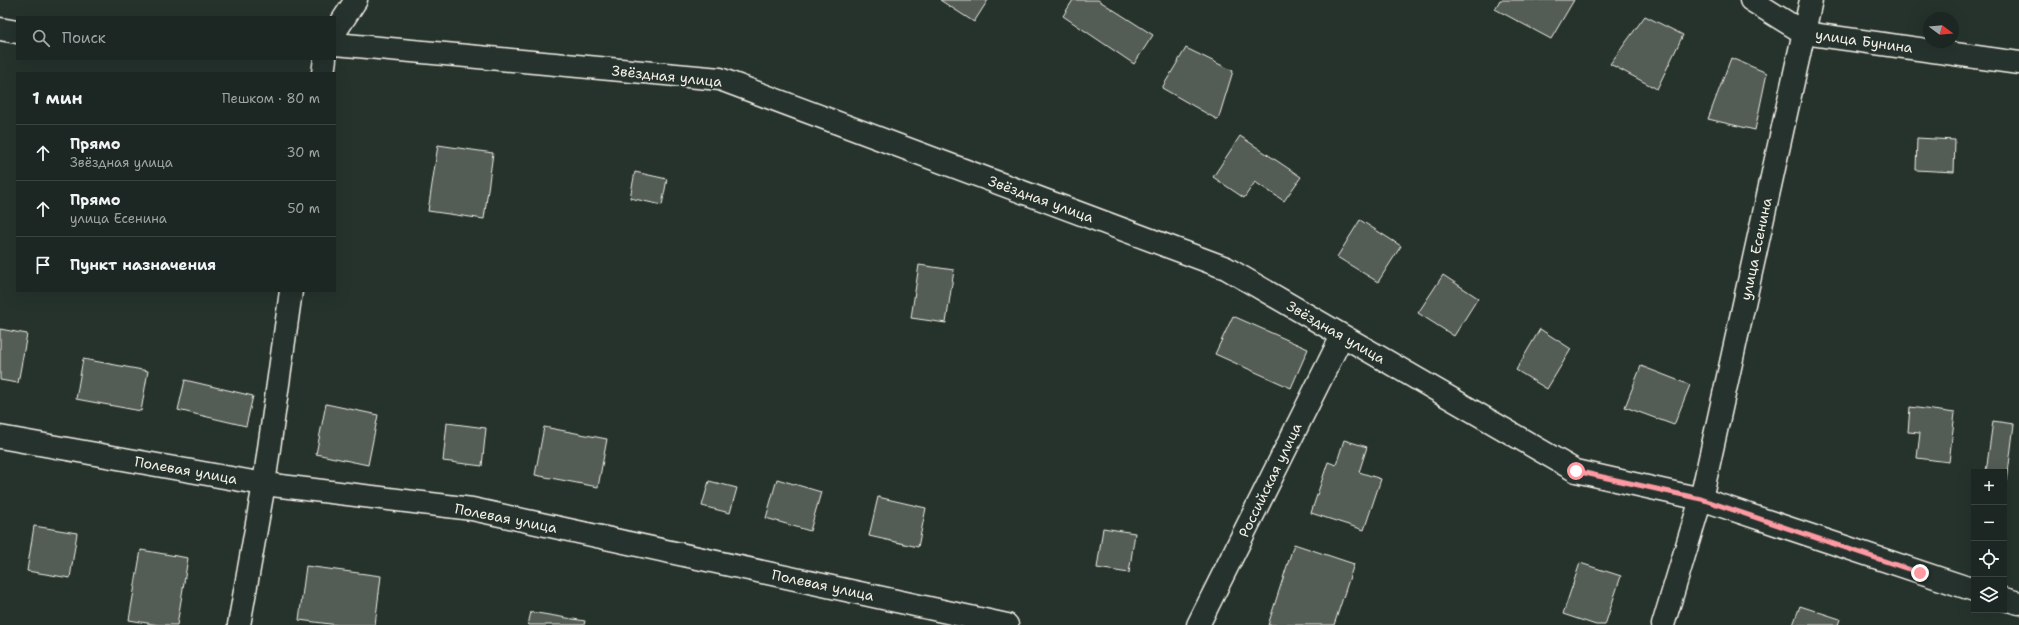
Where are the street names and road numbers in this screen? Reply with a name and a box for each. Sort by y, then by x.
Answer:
street label: улица Бунина [1814,25,1914,57]
street label: Звёздная улица [611,61,723,91]
street label: Звёздная улица [986,172,1096,227]
street label: улица Есенина [1736,196,1776,302]
street label: Звёздная улица [1284,296,1389,368]
street label: Российская улица [1234,420,1306,540]
street label: Полевая улица [133,452,239,488]
street label: Полевая улица [453,499,559,537]
street label: Полевая улица [770,565,876,605]

